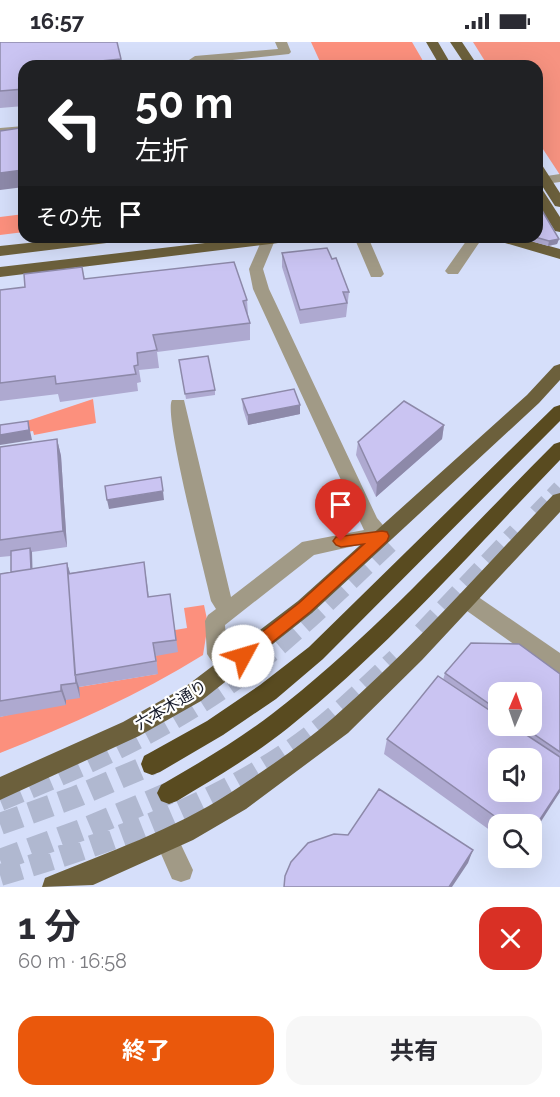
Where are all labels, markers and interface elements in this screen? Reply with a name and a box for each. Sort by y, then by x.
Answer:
text: 16:57 [30,8,84,34]
text: 50 m [135,79,233,128]
icon: left [36,84,114,162]
text: 左折 [135,135,189,166]
icon: arrive [114,198,147,231]
text: その先 [36,204,102,230]
pin [315,479,366,541]
icon: arrive [324,488,357,521]
position arrow [211,624,275,688]
street label: 六本木通り [132,676,210,734]
north arrow [488,682,542,736]
map controls [488,682,542,868]
button: sound [488,748,542,802]
button: search [488,814,542,868]
text: 1 分 [18,905,80,947]
button: close [479,907,542,970]
text: 60 m · 16:58 [18,949,127,973]
button: 終了 [18,1016,274,1085]
button: 共有 [286,1016,542,1085]

